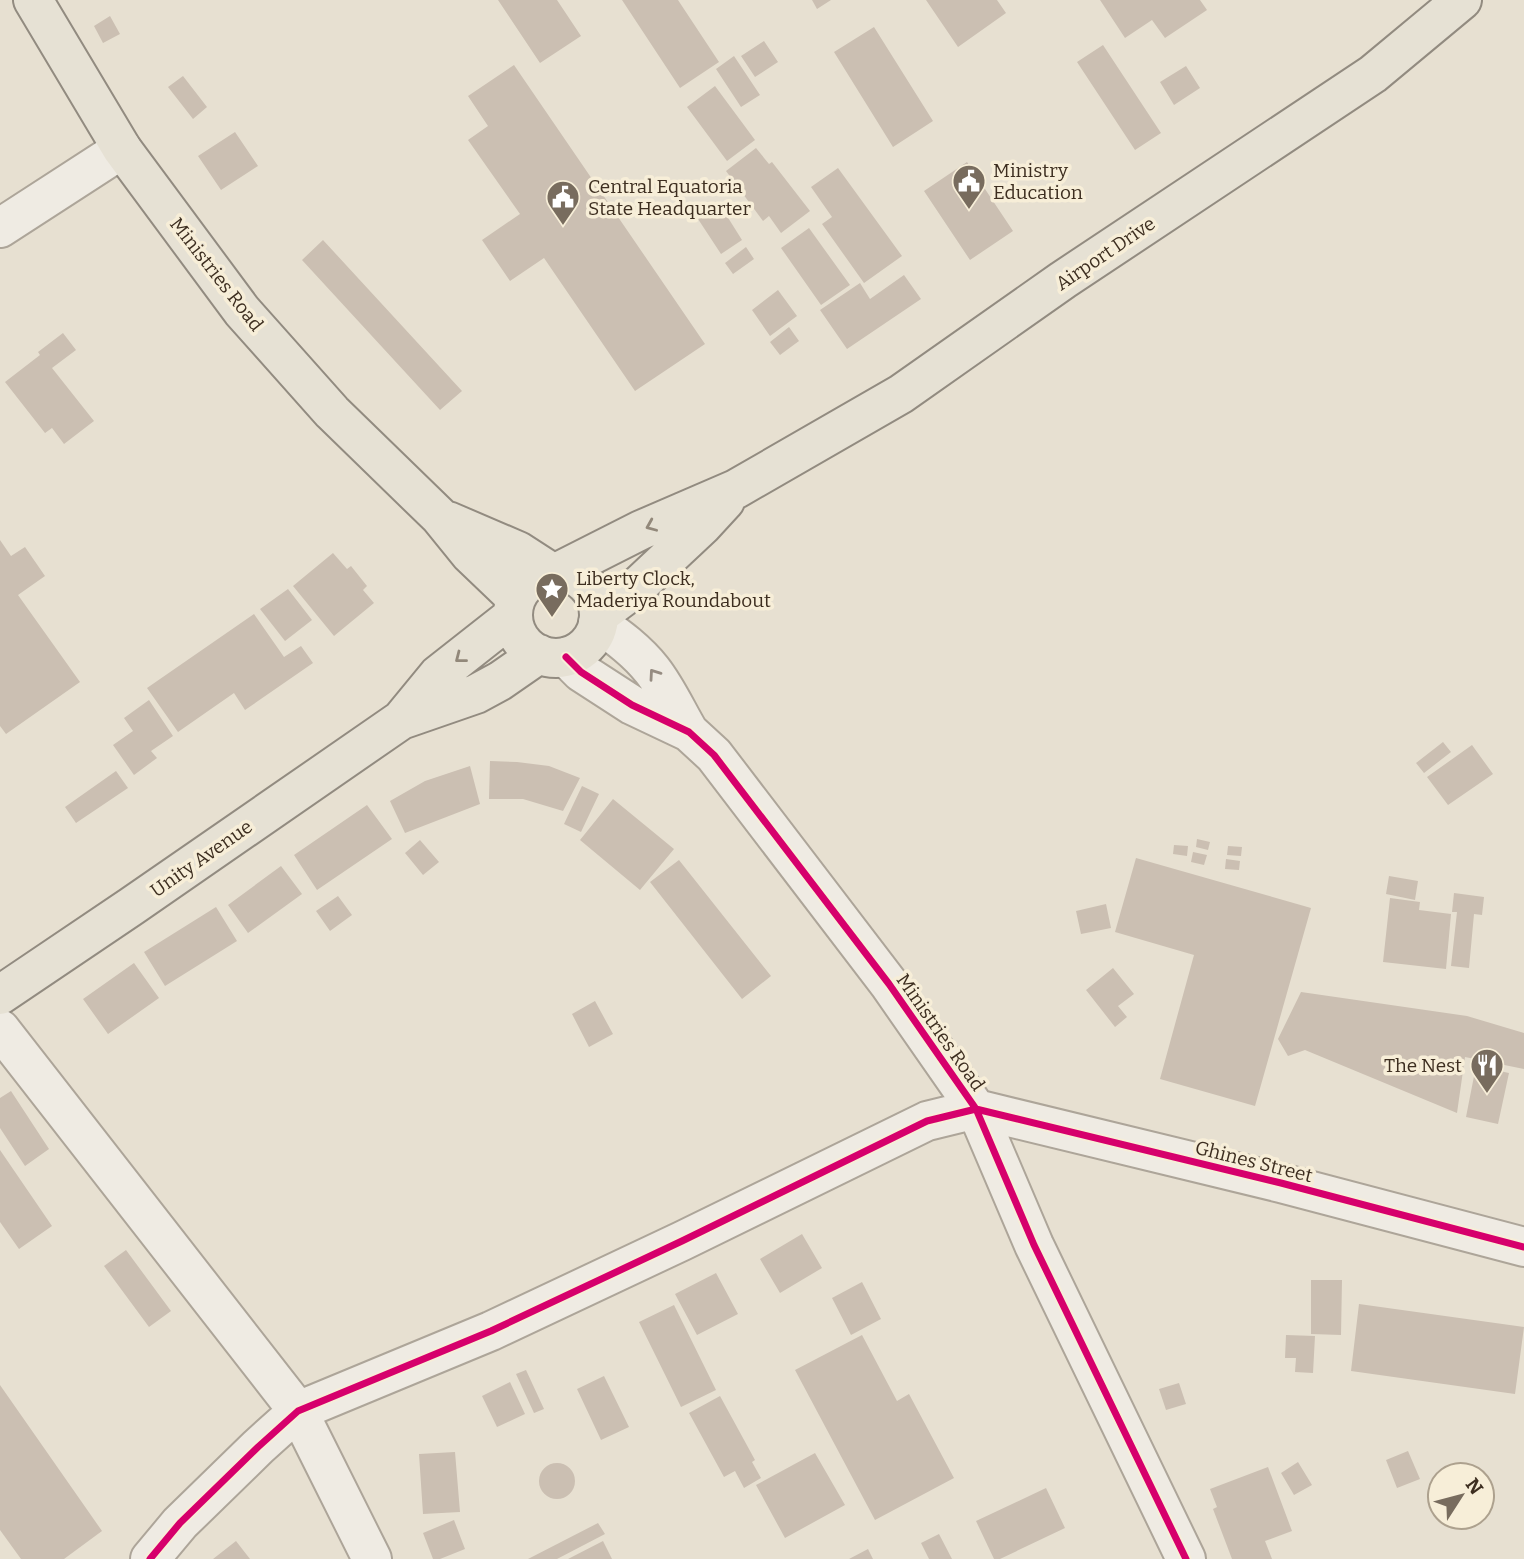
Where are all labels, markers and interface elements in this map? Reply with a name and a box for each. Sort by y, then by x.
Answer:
place label: Ministry Education [993,159,1083,204]
public building icon: Ministry Education [950,162,988,211]
place label: Central Equatoria State Headquarter [588,175,751,220]
public building icon: Central Equatoria State Headquarter [544,178,582,227]
street label: Airport Drive [1051,212,1159,295]
street label: Ministries Road [165,213,268,336]
one-way arrow [646,517,658,531]
place label: Liberty Clock, Maderiya Roundabout [576,567,771,612]
place icon: Liberty Clock, Maderiya Roundabout [533,570,571,619]
one-way arrow [455,650,468,662]
one-way arrow [650,669,662,682]
street label: Unity Avenue [146,815,257,902]
street label: Ministries Road [892,969,990,1095]
restaurant icon: The Nest [1468,1046,1506,1095]
place label: The Nest [1384,1054,1462,1077]
street label: Ghines Street [1193,1136,1315,1187]
north arrow [1426,1461,1496,1531]
text: N [1461,1474,1488,1499]

